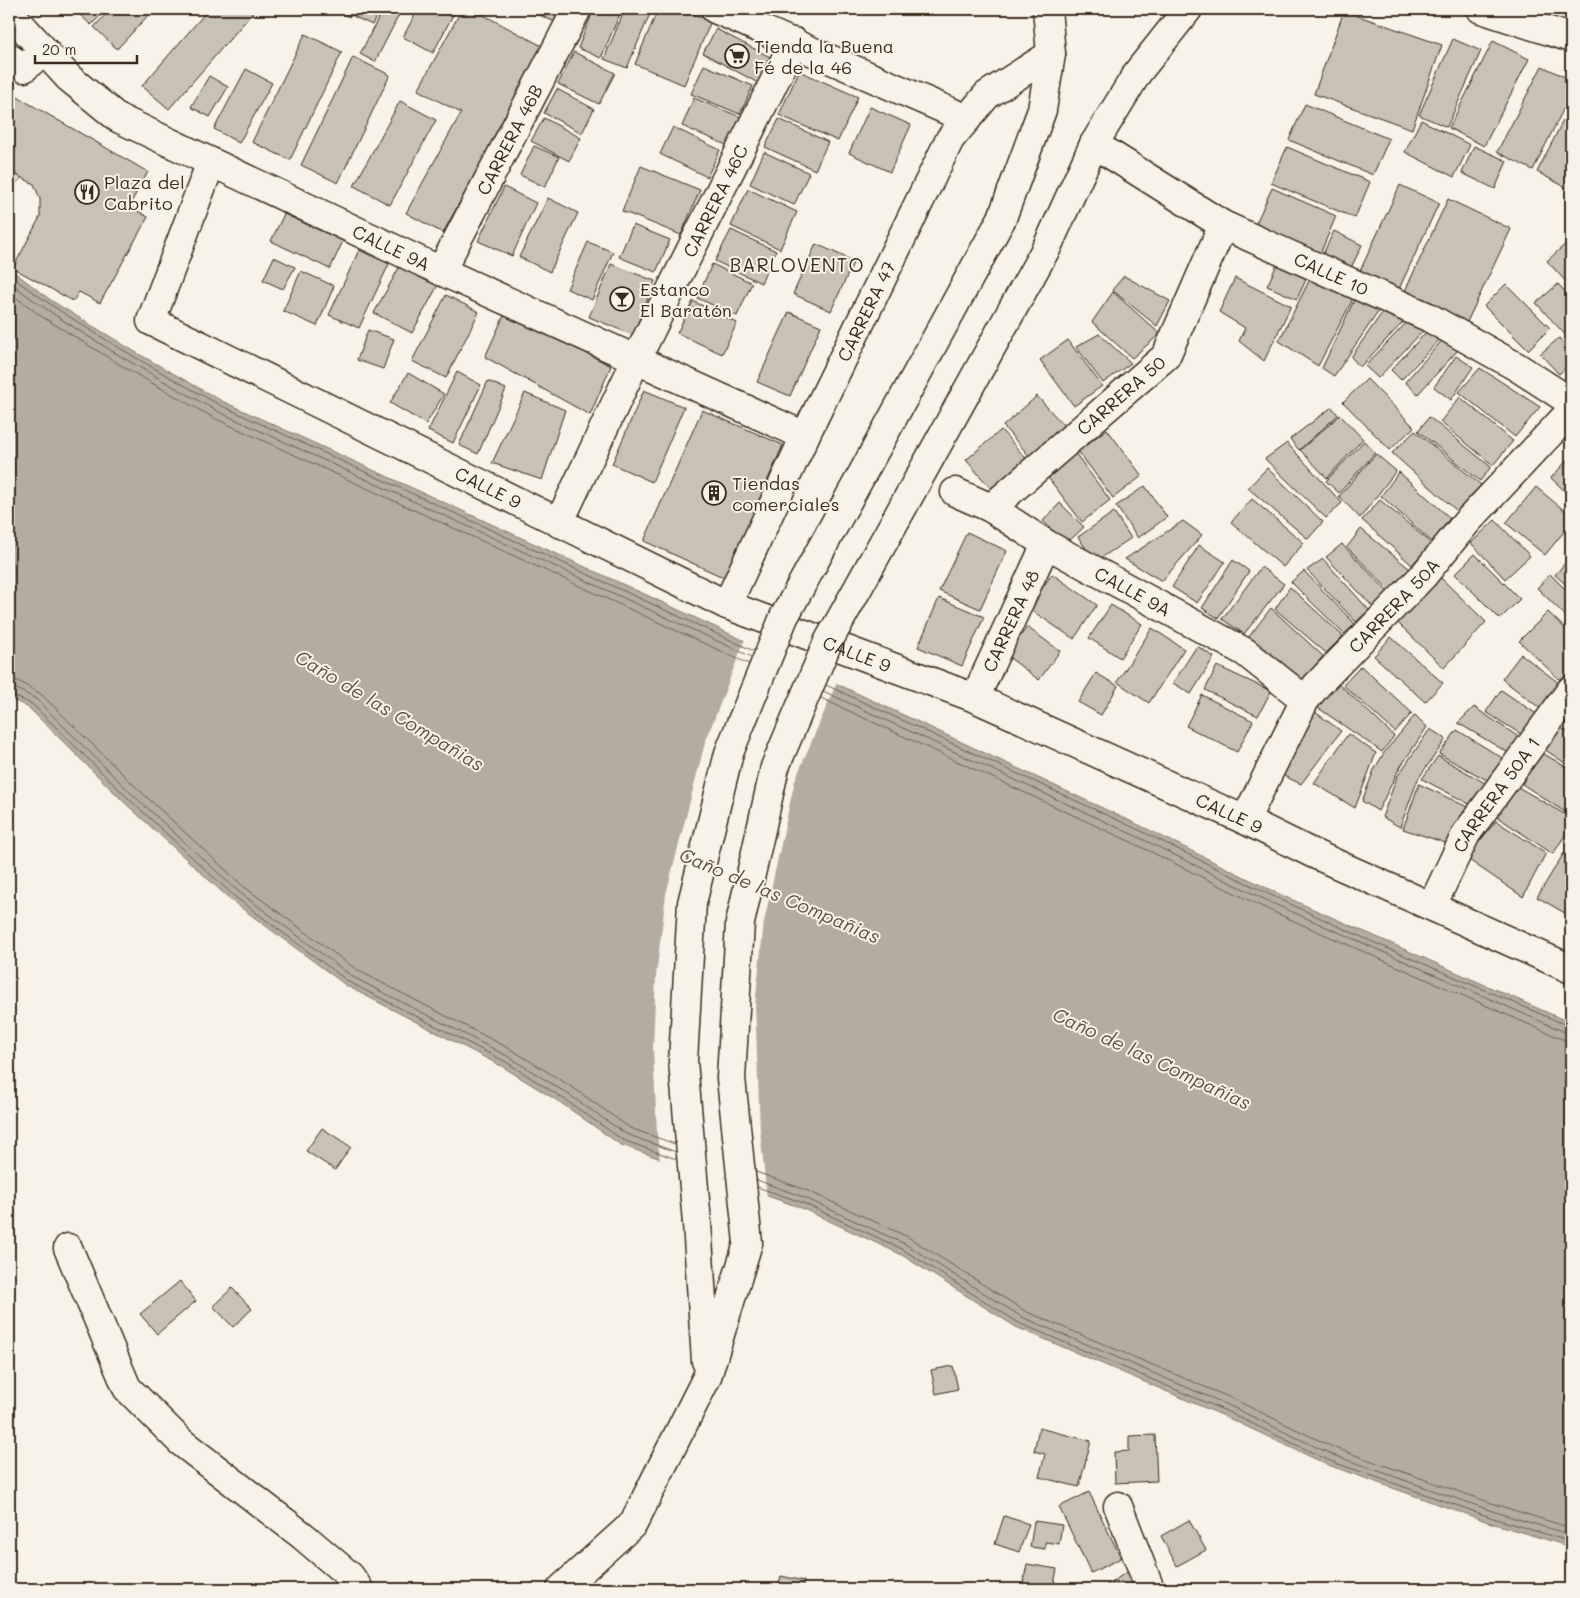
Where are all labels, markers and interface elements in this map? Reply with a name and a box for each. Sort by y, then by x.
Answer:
scale bar [35,32,138,64]
place label: Tienda la Buena Fé de la 46 [754,34,894,79]
text: 20 m [42,39,76,59]
supermarket icon: Tienda la Buena Fé de la 46 [724,43,750,69]
street label: CARRERA 46B [471,80,548,199]
street label: CARRERA 46C [677,140,753,261]
place label: Plaza del Cabrito [104,170,185,215]
restaurant icon: Plaza del Cabrito [74,179,100,205]
street label: CALLE 9A [349,219,434,276]
street label: CALLE 10 [1290,246,1372,301]
district label: BARLOVENTO [730,252,864,277]
street label: CARRERA 47 [831,257,901,366]
place label: Estanco El Baratón [640,277,732,322]
bar icon: Estanco El Baratón [609,286,635,312]
street label: CARRERA 50 [1071,350,1170,440]
street label: CALLE 9 [451,461,526,514]
place label: Tiendas comerciales [732,471,840,516]
building icon: Tiendas comerciales [701,480,727,506]
street label: CARRERA 50A [1343,553,1445,658]
street label: CALLE 9A [1090,561,1175,622]
street label: CARRERA 48 [977,566,1045,676]
street label: CALLE 9 [820,630,895,678]
water label: Caño de las Compañias [291,644,489,776]
street label: CARRERA 50A 1 [1447,732,1545,856]
street label: CALLE 9 [1192,787,1267,839]
water label: Caño de las Compañias [676,841,884,949]
water label: Caño de las Compañias [1049,1001,1255,1115]

